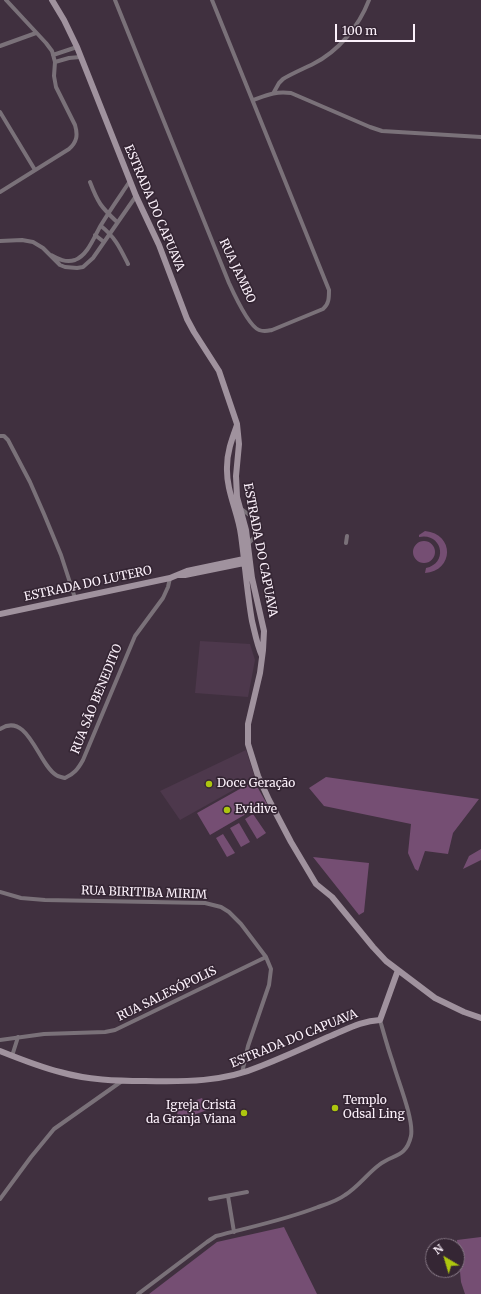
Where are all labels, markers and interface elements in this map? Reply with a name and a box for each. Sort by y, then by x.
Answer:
scale bar [337,16,417,42]
text: 100 m [342,23,377,38]
street label: ESTRADA DO CAPUAVA [121,143,187,273]
street label: RUA JAMBO [216,236,258,306]
street label: ESTRADA DO CAPUAVA [240,482,280,618]
street label: ESTRADA DO LUTERO [23,563,153,605]
street label: RUA SÃO BENEDITO [68,642,126,756]
place label: Doce Geração [217,777,295,791]
marker: Doce Geração [204,779,214,789]
place label: Evidive [235,803,277,817]
marker: Evidive [222,805,232,815]
street label: RUA BIRITIBA MIRIM [81,884,207,902]
street label: RUA SALESÓPOLIS [115,964,219,1024]
street label: ESTRADA DO CAPUAVA [228,1007,360,1071]
place label: Templo Odsal Ling [343,1094,405,1122]
place label: Igreja Cristã da Granja Viana [146,1099,236,1127]
marker: Templo Odsal Ling [330,1103,340,1113]
marker: Igreja Cristã da Granja Viana [239,1108,249,1118]
north arrow [425,1238,465,1278]
text: N [430,1241,446,1258]

